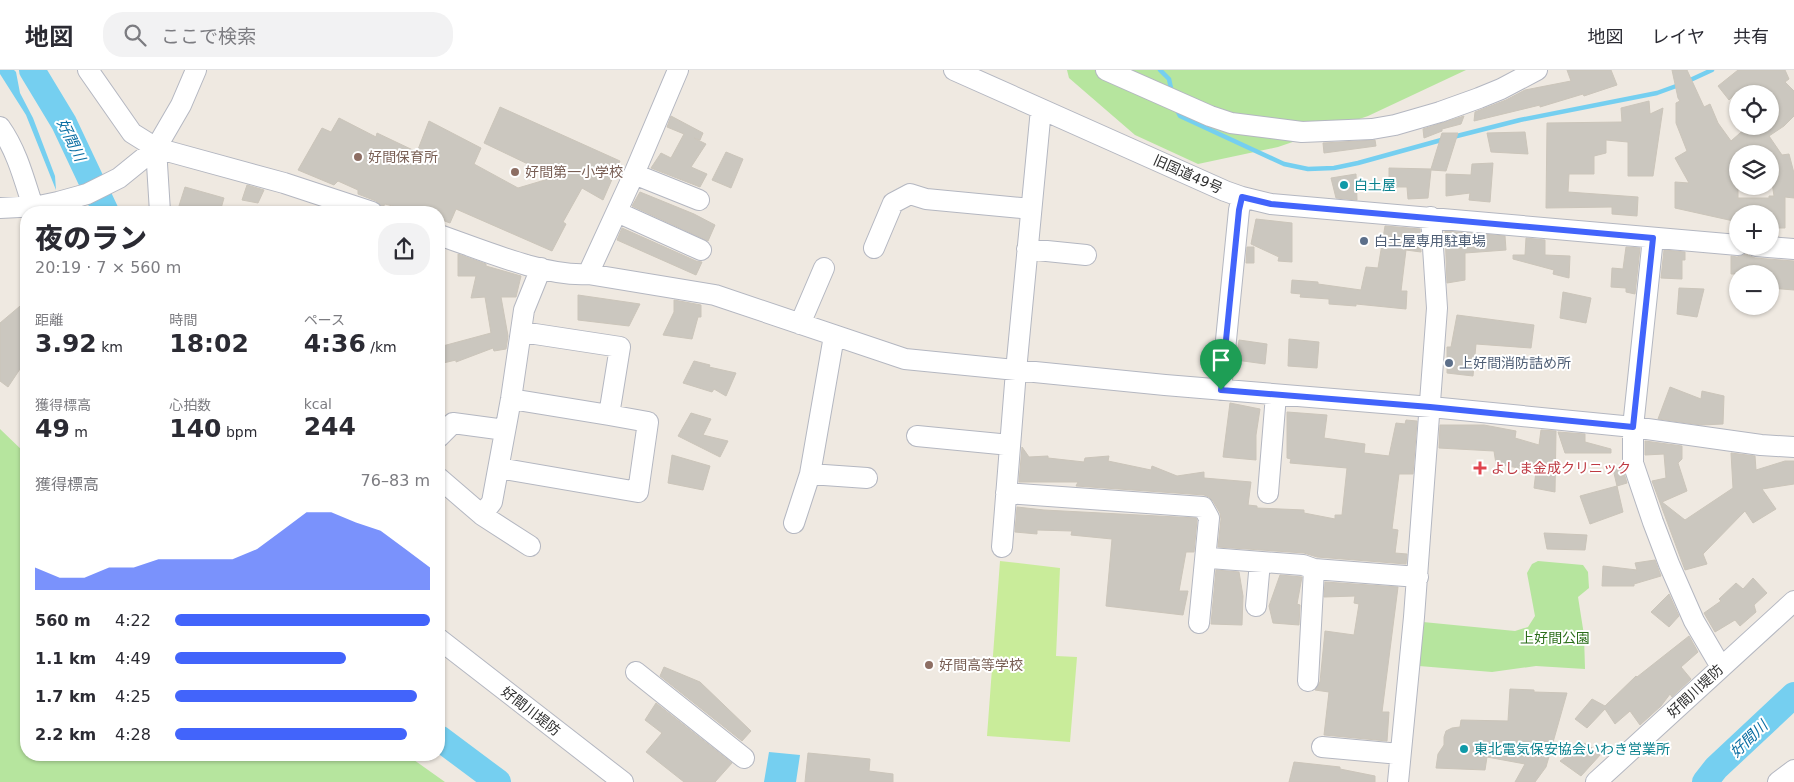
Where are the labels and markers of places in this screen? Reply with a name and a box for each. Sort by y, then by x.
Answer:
place label: 好間保育所 [368,149,438,165]
marker: 好間保育所 [352,151,364,163]
place label: 好間第一小学校 [525,164,623,180]
marker: 好間第一小学校 [509,166,521,178]
place label: 白土屋 [1354,177,1396,193]
marker: 白土屋 [1338,179,1350,191]
place label: 白土屋専用駐車場 [1374,233,1486,249]
marker: 白土屋専用駐車場 [1358,235,1370,247]
pin [1200,339,1242,390]
place label: 上好間消防詰め所 [1459,355,1571,371]
marker: 上好間消防詰め所 [1443,357,1455,369]
place label: よしま金成クリニック [1491,460,1631,476]
marker: よしま金成クリニック [1473,461,1487,475]
place label: 好間高等学校 [939,657,1023,673]
marker: 好間高等学校 [923,659,935,671]
place label: 東北電気保安協会いわき営業所 [1474,741,1670,757]
marker: 東北電気保安協会いわき営業所 [1458,743,1470,755]

